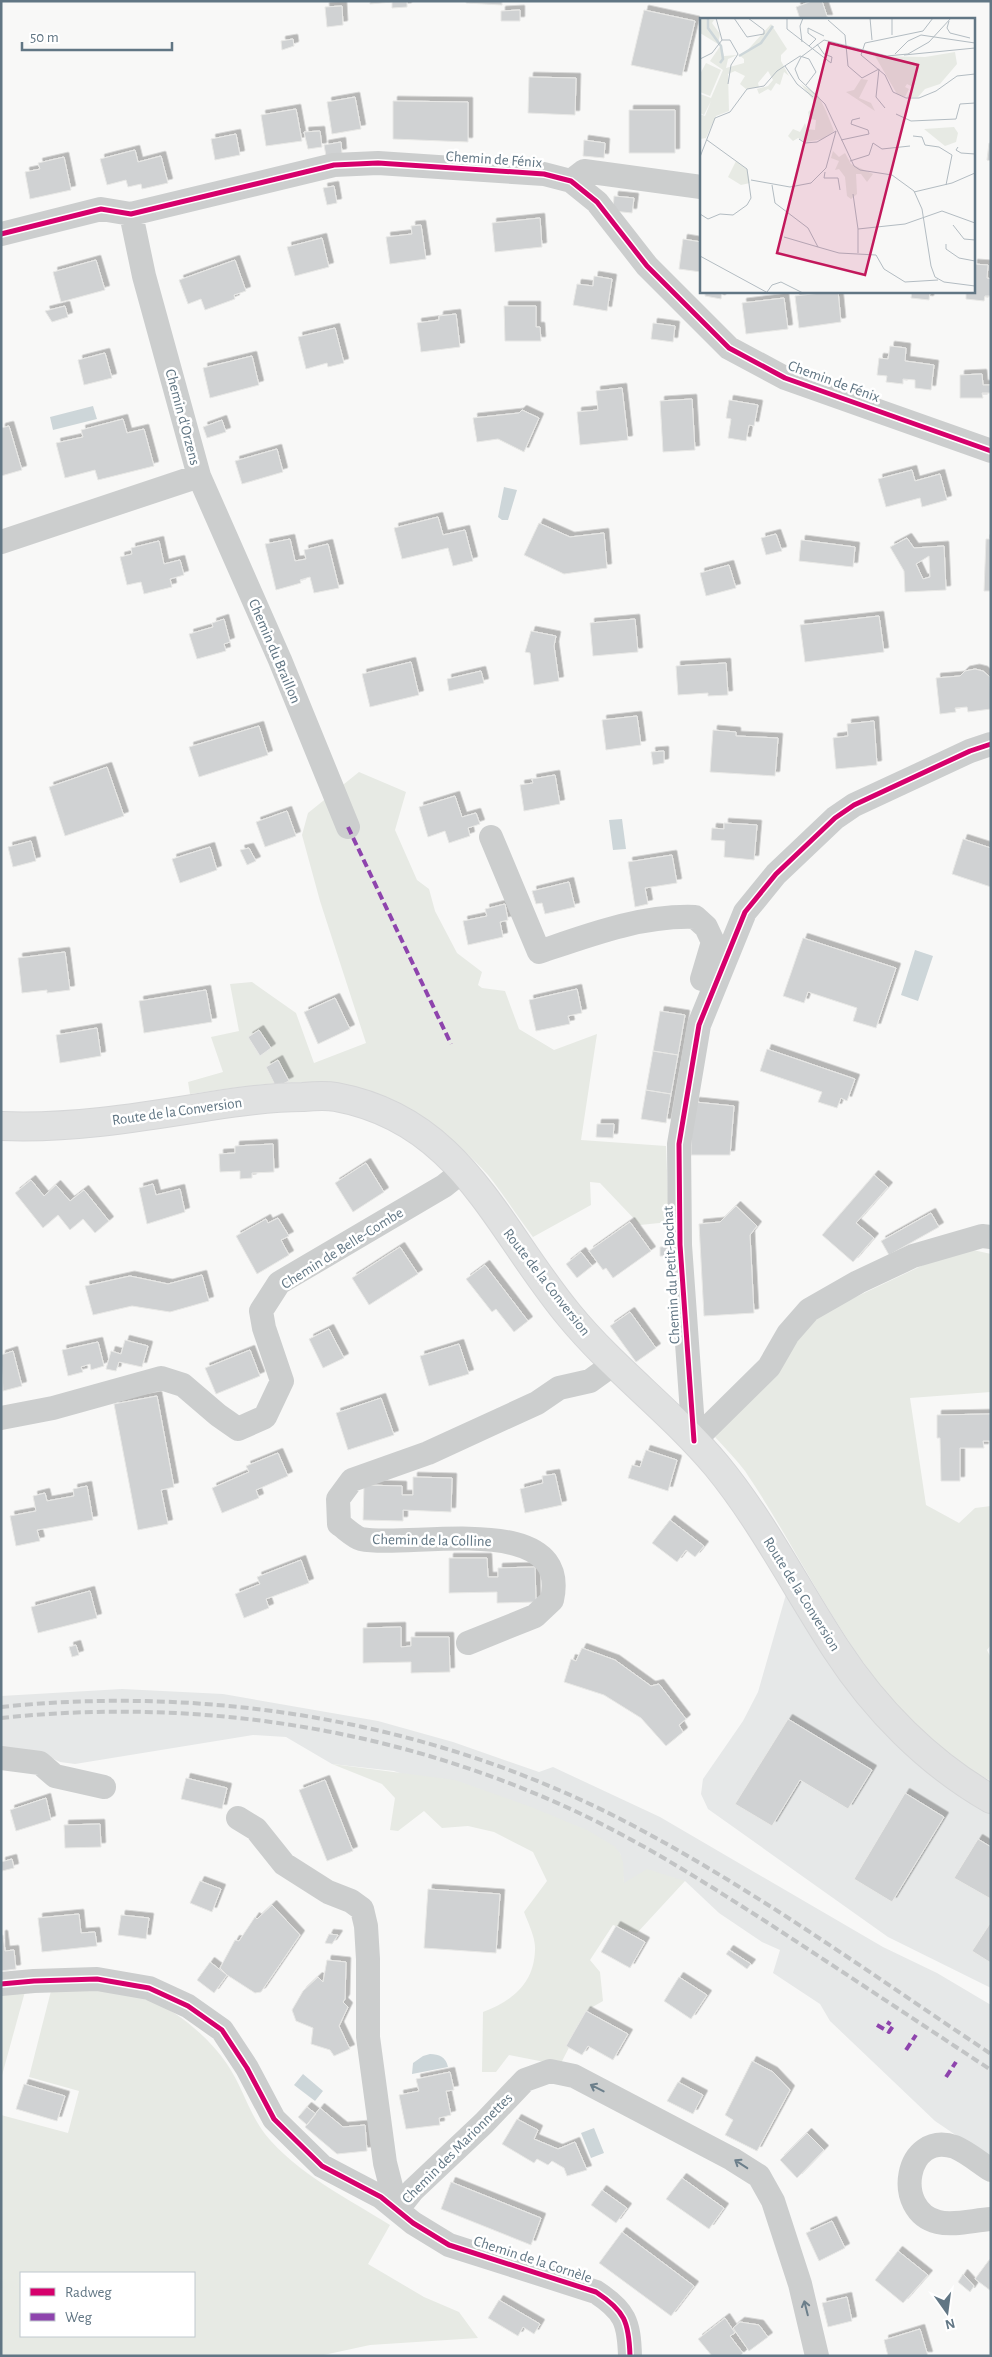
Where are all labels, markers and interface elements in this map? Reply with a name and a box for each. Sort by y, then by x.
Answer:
inset map [700,18,974,292]
scale bar [22,20,172,52]
text: 50 m [30,30,59,45]
street label: Chemin de Fénix [445,149,543,170]
street label: Chemin de Fénix [786,358,882,405]
street label: Chemin d'Orzens [162,367,203,467]
street label: Chemin du Braillon [246,597,303,706]
street label: Route de la Conversion [111,1095,243,1128]
street label: Chemin de Belle-Combe [279,1205,406,1292]
street label: Chemin du Petit-Bochat [660,1205,683,1344]
street label: Route de la Conversion [500,1226,593,1339]
street label: Chemin de la Colline [372,1532,492,1549]
street label: Route de la Conversion [760,1535,843,1654]
one-way arrow [590,2083,605,2093]
street label: Chemin des Marionnettes [399,2090,515,2206]
one-way arrow [734,2159,748,2170]
street label: Chemin de la Cornèle [472,2233,594,2286]
legend [20,2272,195,2337]
text: Radweg [65,2285,112,2300]
north arrow [922,2287,972,2337]
one-way arrow [801,2301,810,2317]
text: Weg [65,2310,93,2325]
text: N [943,2316,956,2332]

